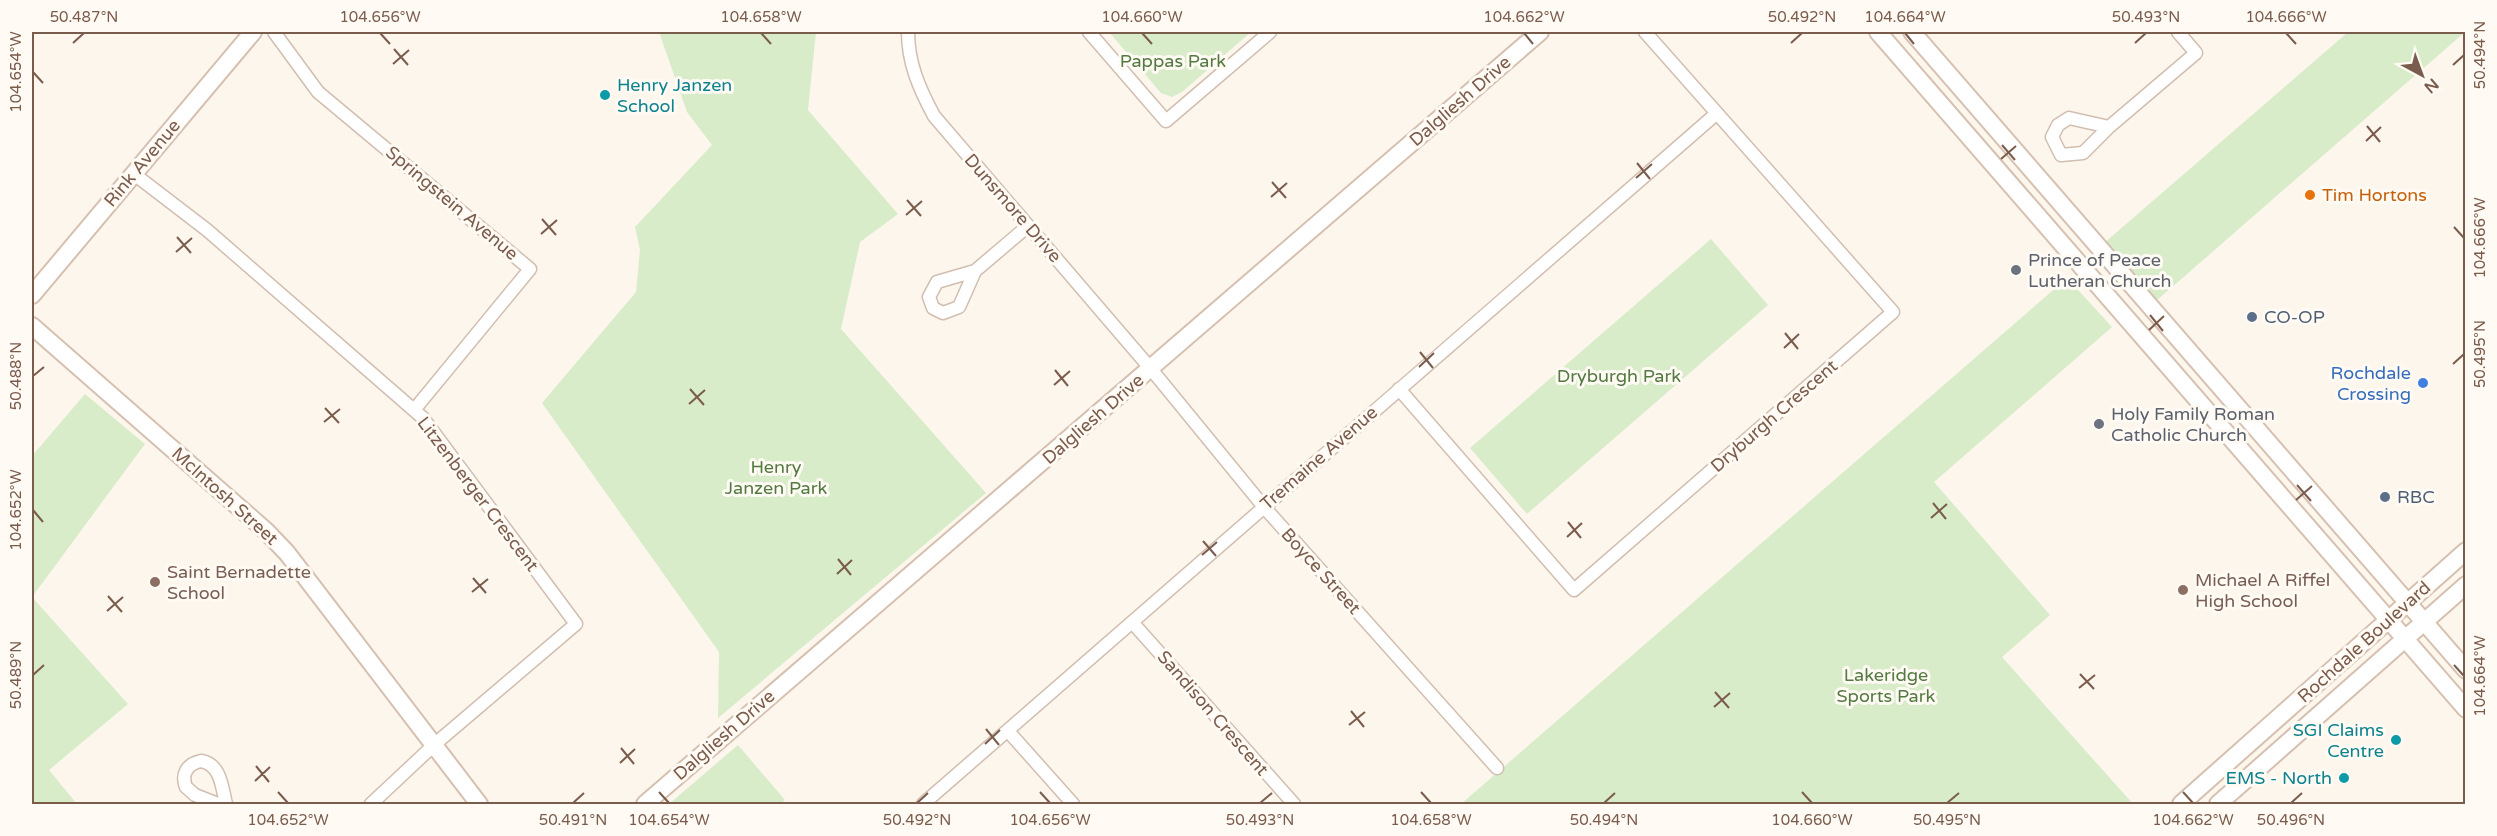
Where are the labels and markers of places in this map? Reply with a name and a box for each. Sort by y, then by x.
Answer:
place label: Henry Janzen School [617,74,732,117]
marker: Henry Janzen School [598,88,612,102]
place label: Tim Hortons [2322,184,2427,206]
marker: Tim Hortons [2303,188,2317,202]
place label: Prince of Peace Lutheran Church [2028,249,2172,292]
marker: Prince of Peace Lutheran Church [2009,263,2023,277]
place label: CO-OP [2264,306,2325,328]
marker: CO-OP [2245,310,2259,324]
place label: Rochdale Crossing [2331,362,2411,405]
marker: Rochdale Crossing [2416,376,2430,390]
place label: Holy Family Roman Catholic Church [2111,403,2275,446]
marker: Holy Family Roman Catholic Church [2092,417,2106,431]
place label: RBC [2397,486,2435,508]
marker: RBC [2378,490,2392,504]
place label: Saint Bernadette School [167,561,311,604]
place label: Michael A Riffel High School [2195,569,2330,612]
marker: Saint Bernadette School [148,575,162,589]
marker: Michael A Riffel High School [2176,583,2190,597]
place label: SGI Claims Centre [2293,719,2384,762]
marker: SGI Claims Centre [2389,733,2403,747]
place label: EMS - North [2225,767,2332,789]
marker: EMS - North [2337,771,2351,785]

